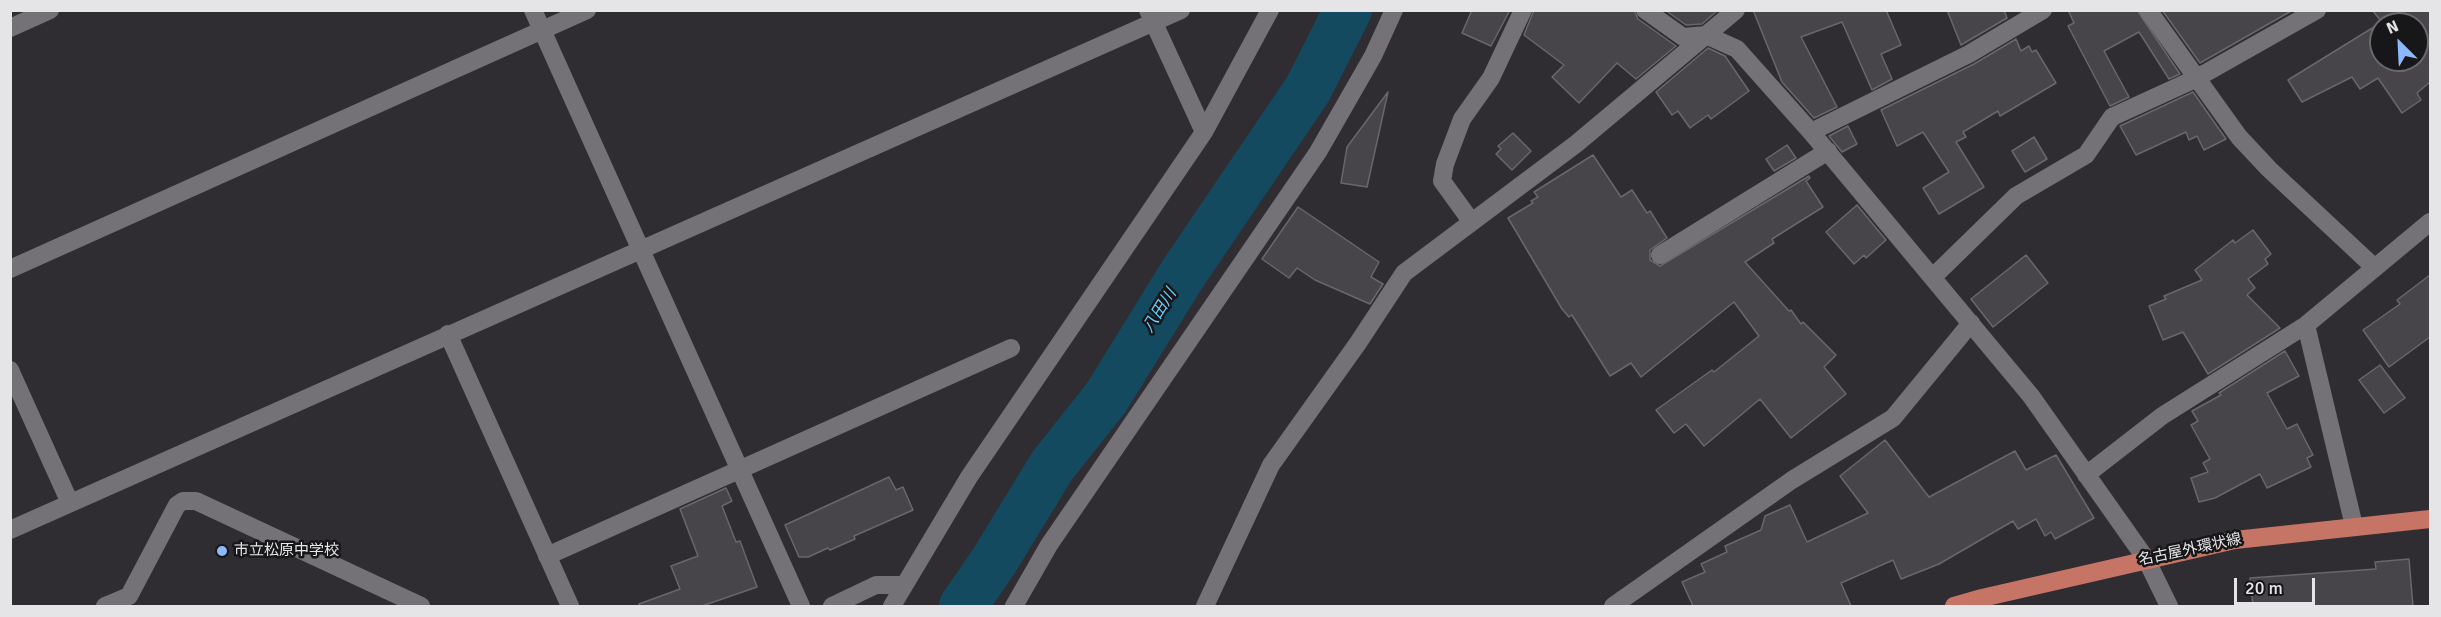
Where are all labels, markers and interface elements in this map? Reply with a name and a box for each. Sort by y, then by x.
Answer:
north arrow [2369,12,2429,72]
text: N [2383,16,2402,39]
water label: 八田川 [1139,286,1181,336]
street label: 名古屋外環状線 [2137,530,2243,570]
place label: 市立松原中学校 [234,542,339,560]
marker: 市立松原中学校 [215,544,229,558]
scale bar [2237,566,2318,604]
text: 20 m [2245,577,2283,599]

